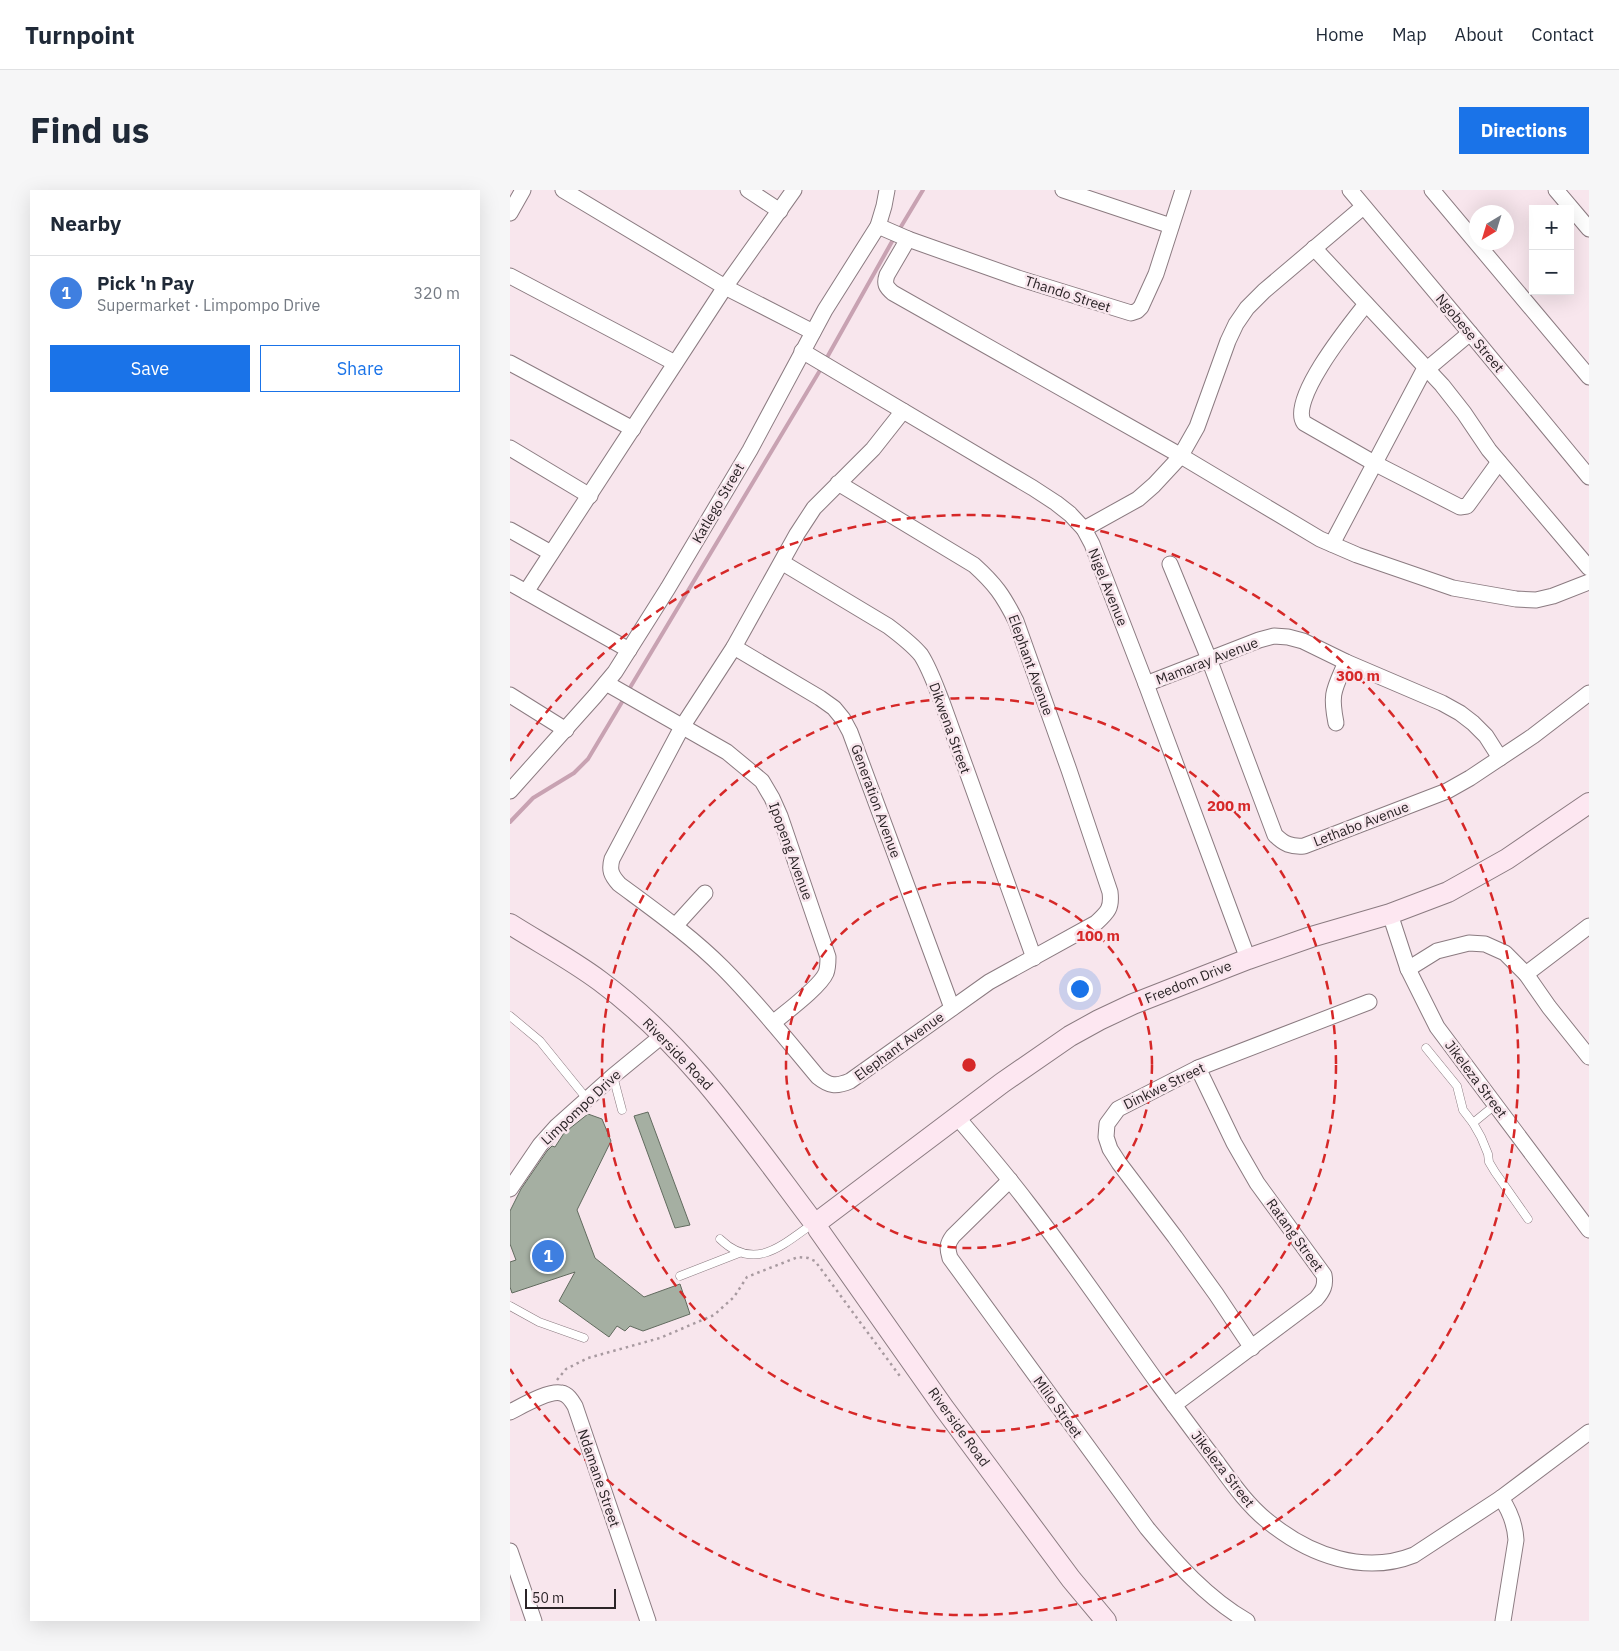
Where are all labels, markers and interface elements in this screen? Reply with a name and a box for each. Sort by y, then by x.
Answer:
text: Turnpoint [25,19,135,51]
text: Home [1316,23,1364,46]
text: Map [1392,23,1427,46]
text: About [1455,23,1503,46]
text: Contact [1531,23,1594,46]
text: Find us [30,107,149,153]
button: Directions [1459,107,1589,154]
north arrow [1469,205,1514,250]
map controls [1529,205,1574,295]
button: + [1529,205,1574,250]
text: Nearby [50,209,121,237]
button: − [1529,250,1574,295]
text: Pick 'n Pay [97,271,194,295]
street label: Thando Street [1023,272,1113,316]
text: 1 [61,283,71,303]
text: 320 m [413,283,460,303]
street label: Ngobese Street [1432,290,1508,376]
text: Supermarket · Limpompo Drive [97,295,320,315]
button: Save [50,345,250,392]
button: Share [260,345,460,392]
street label: Katlego Street [688,460,748,546]
street label: Nigel Avenue [1084,545,1132,629]
street label: Elephant Avenue [1004,612,1058,718]
street label: Mamaray Avenue [1153,633,1261,689]
text: 300 m [1336,666,1380,685]
street label: Dikwena Street [925,680,975,776]
street label: Generation Avenue [847,742,905,861]
text: 200 m [1207,796,1251,815]
street label: Lethabo Avenue [1311,797,1412,850]
street label: Ipopeng Avenue [765,800,817,903]
text: 100 m [1076,926,1120,945]
street label: Freedom Drive [1142,956,1234,1008]
your location [1067,976,1093,1002]
street label: Elephant Avenue [851,1007,947,1084]
street label: Riverside Road [639,1014,717,1094]
street label: Jikeleza Street [1441,1037,1511,1121]
centre of rings [960,1056,978,1074]
street label: Dinkwe Street [1120,1059,1208,1113]
street label: Limpompo Drive [537,1065,625,1149]
street label: Ratang Street [1263,1195,1328,1275]
pin: 1 [532,1237,564,1275]
street label: Mlilo Street [1030,1373,1087,1441]
street label: Riverside Road [924,1384,994,1470]
street label: Ndamane Street [574,1427,624,1529]
street label: Jikeleza Street [1187,1427,1259,1511]
scale bar [525,1586,616,1609]
text: 50 m [532,1589,564,1607]

